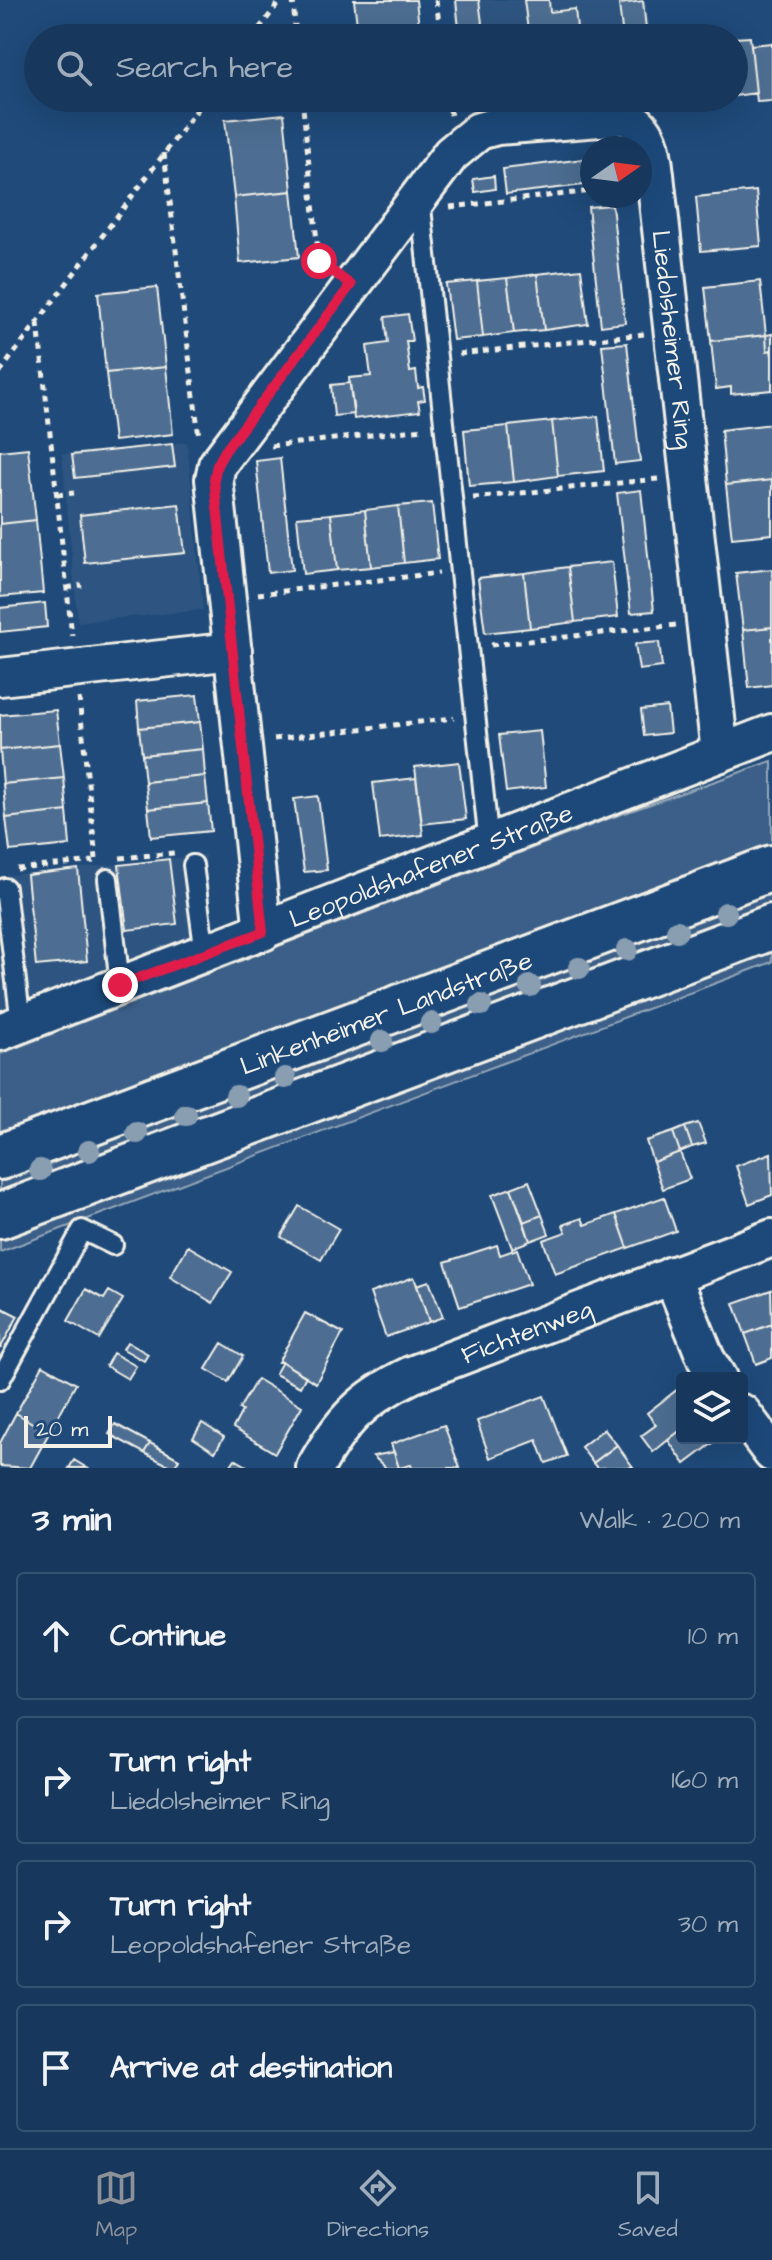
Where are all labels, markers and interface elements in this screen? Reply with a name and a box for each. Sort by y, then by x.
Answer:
search box [24,24,748,112]
icon: search [52,46,96,90]
text: Search here [116,47,293,89]
north arrow [580,136,652,208]
street label: Liedolsheimer Ring [642,228,703,451]
route start [301,243,337,279]
street label: Leopoldshafener Straße [284,795,578,937]
street label: Linkenheimer Landstraße [235,942,537,1085]
route end [102,967,138,1003]
street label: Fichtenweg [456,1291,598,1373]
map controls [676,1372,748,1444]
button: layers [676,1372,748,1444]
scale bar [24,1412,112,1448]
text: 20 m [36,1414,88,1445]
text: 3 min [32,1496,112,1544]
text: Walk · 200 m [579,1502,740,1538]
icon: ahead [34,1614,78,1658]
text: Continue [110,1615,226,1657]
text: 10 m [688,1618,738,1654]
text: Turn right [110,1741,251,1783]
icon: right [34,1758,78,1802]
text: 160 m [671,1762,738,1798]
text: Liedolsheimer Ring [110,1783,330,1819]
text: Turn right [110,1885,251,1927]
icon: right [34,1902,78,1946]
text: 30 m [678,1906,738,1942]
text: Leopoldshafener Straße [110,1927,411,1963]
icon: arrive [34,2046,78,2090]
text: Arrive at destination [110,2047,392,2089]
tab: Map [94,2166,138,2245]
tab: Directions [327,2166,429,2245]
tab: Saved [618,2166,678,2245]

